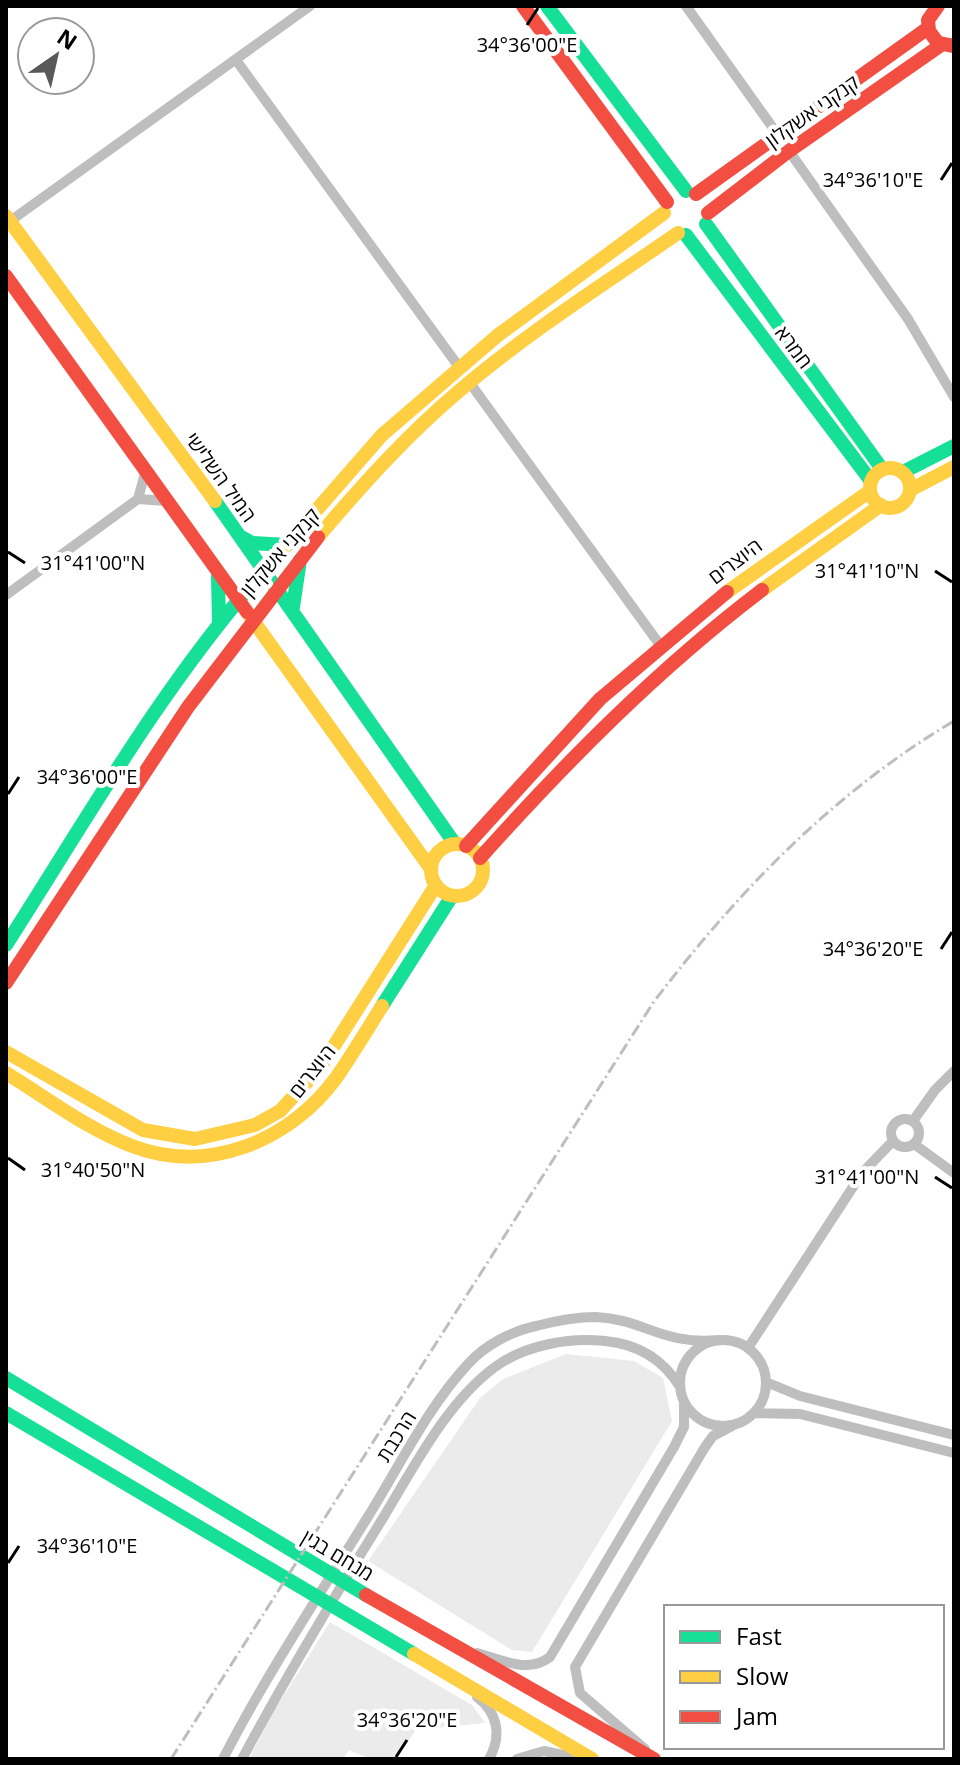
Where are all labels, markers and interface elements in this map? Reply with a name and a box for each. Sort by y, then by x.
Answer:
north arrow [16,16,96,96]
text: N [52,21,84,56]
text: 34°36'00"E [477,31,577,58]
street label: קנקני אשקלון [760,69,864,153]
text: 34°36'10"E [823,166,923,193]
street label: חמרא [769,320,819,374]
street label: המיל השלישי [179,427,263,527]
street label: קנקני אשקלון [234,502,326,602]
street label: היוצרים [703,532,767,590]
text: 31°41'00"N [41,549,145,576]
text: 31°41'10"N [815,557,919,584]
text: 34°36'00"E [37,763,137,790]
text: 34°36'20"E [823,935,923,962]
street label: היוצרים [283,1039,341,1103]
text: 31°40'50"N [41,1156,145,1183]
text: 31°41'00"N [815,1163,919,1190]
street label: הרכבת [370,1405,422,1467]
street label: מנחם בגין [297,1523,379,1587]
text: 34°36'10"E [37,1532,137,1559]
legend [664,1605,944,1749]
text: Fast [736,1619,782,1652]
text: Slow [736,1659,789,1692]
text: Jam [734,1699,778,1732]
text: 34°36'20"E [357,1706,457,1733]

